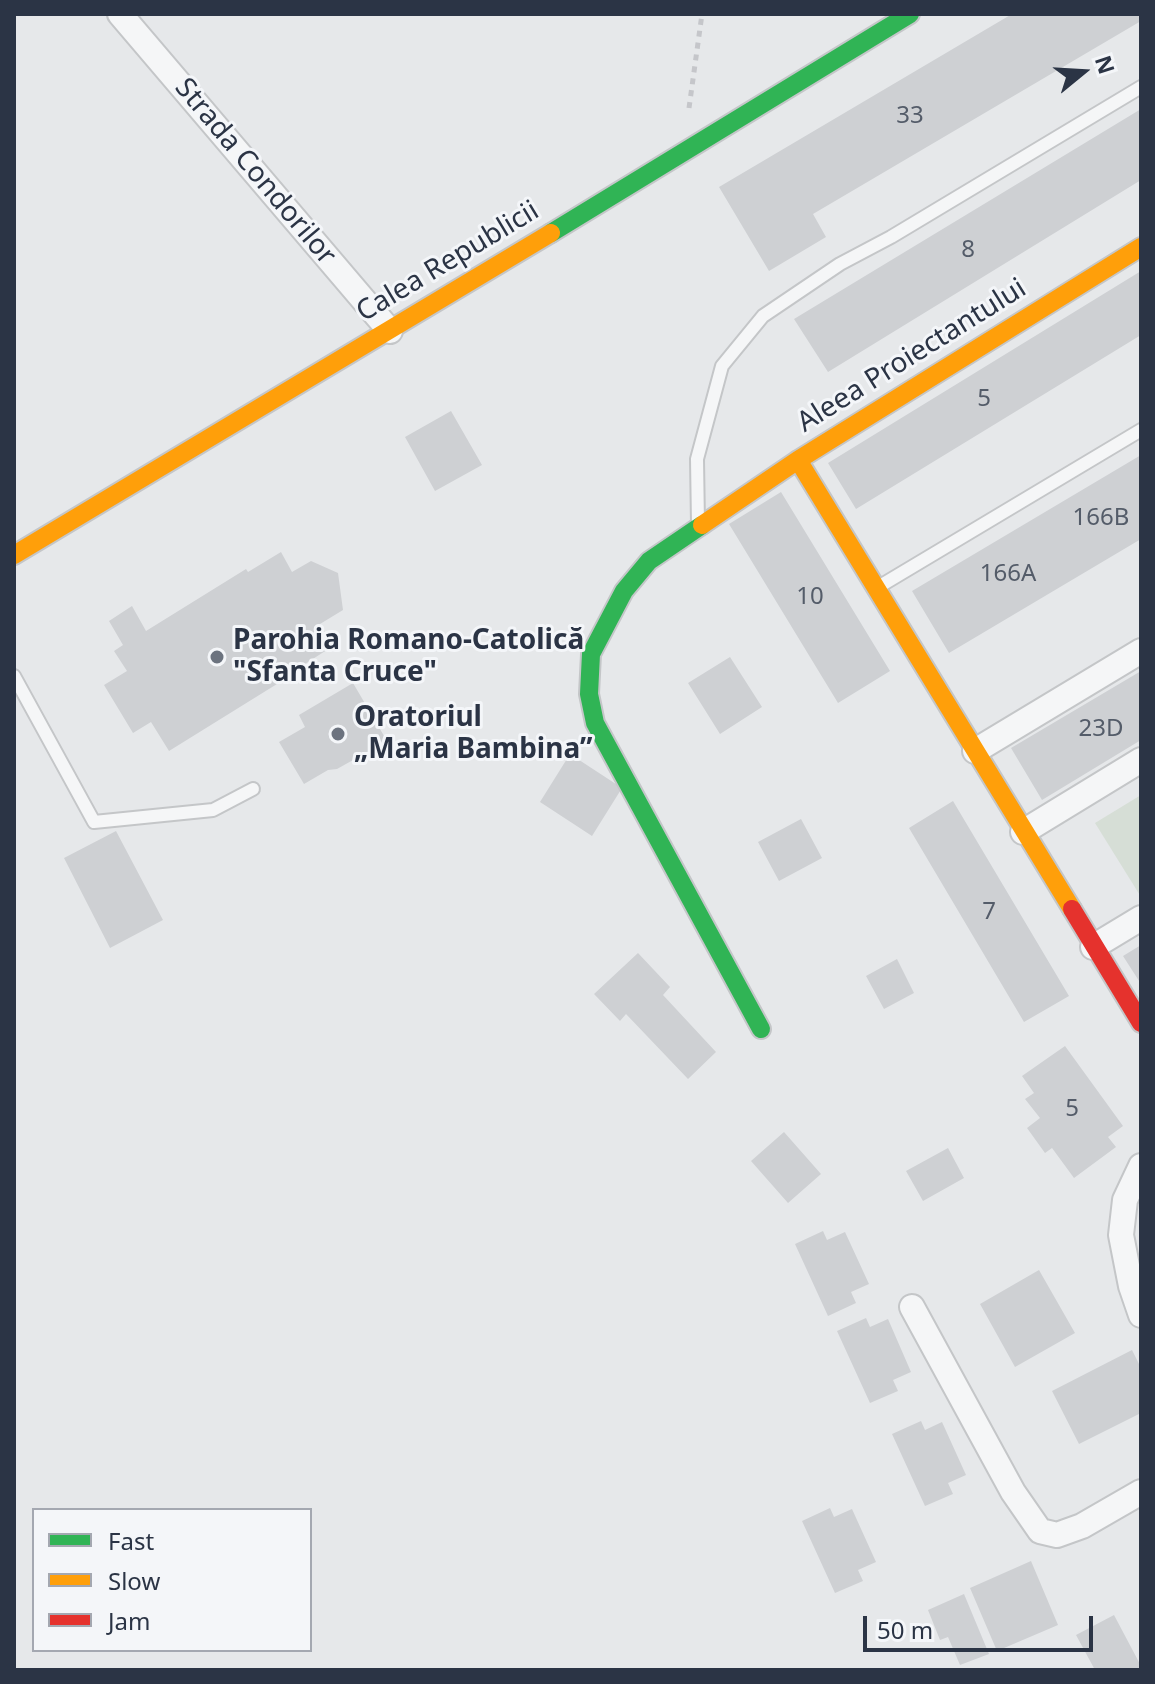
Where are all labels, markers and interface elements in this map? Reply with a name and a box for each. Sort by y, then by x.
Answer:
north arrow [1043,32,1123,112]
text: N [1089,51,1123,78]
street label: Strada Condorilor [167,72,343,272]
house number: 33 [896,102,924,130]
street label: Calea Republicii [351,194,545,330]
house number: 8 [961,236,975,264]
street label: Aleea Proiectantului [791,272,1033,440]
house number: 5 [977,385,991,413]
house number: 166B [1073,504,1129,532]
house number: 166A [980,560,1036,588]
house number: 10 [796,583,824,611]
place label: Parohia Romano-Catolică "Sfanta Cruce" [233,624,584,690]
marker: Parohia Romano-Catolică "Sfanta Cruce" [208,648,226,666]
place label: Oratoriul „Maria Bambina” [354,701,592,767]
house number: 23D [1079,715,1123,743]
marker: Oratoriul „Maria Bambina” [329,725,347,743]
house number: 7 [982,898,996,926]
house number: 5 [1065,1095,1079,1123]
legend [32,1508,312,1652]
text: Fast [108,1524,154,1557]
text: Slow [108,1564,160,1597]
scale bar [867,1600,1097,1650]
text: Jam [108,1604,150,1637]
text: 50 m [877,1613,933,1646]

